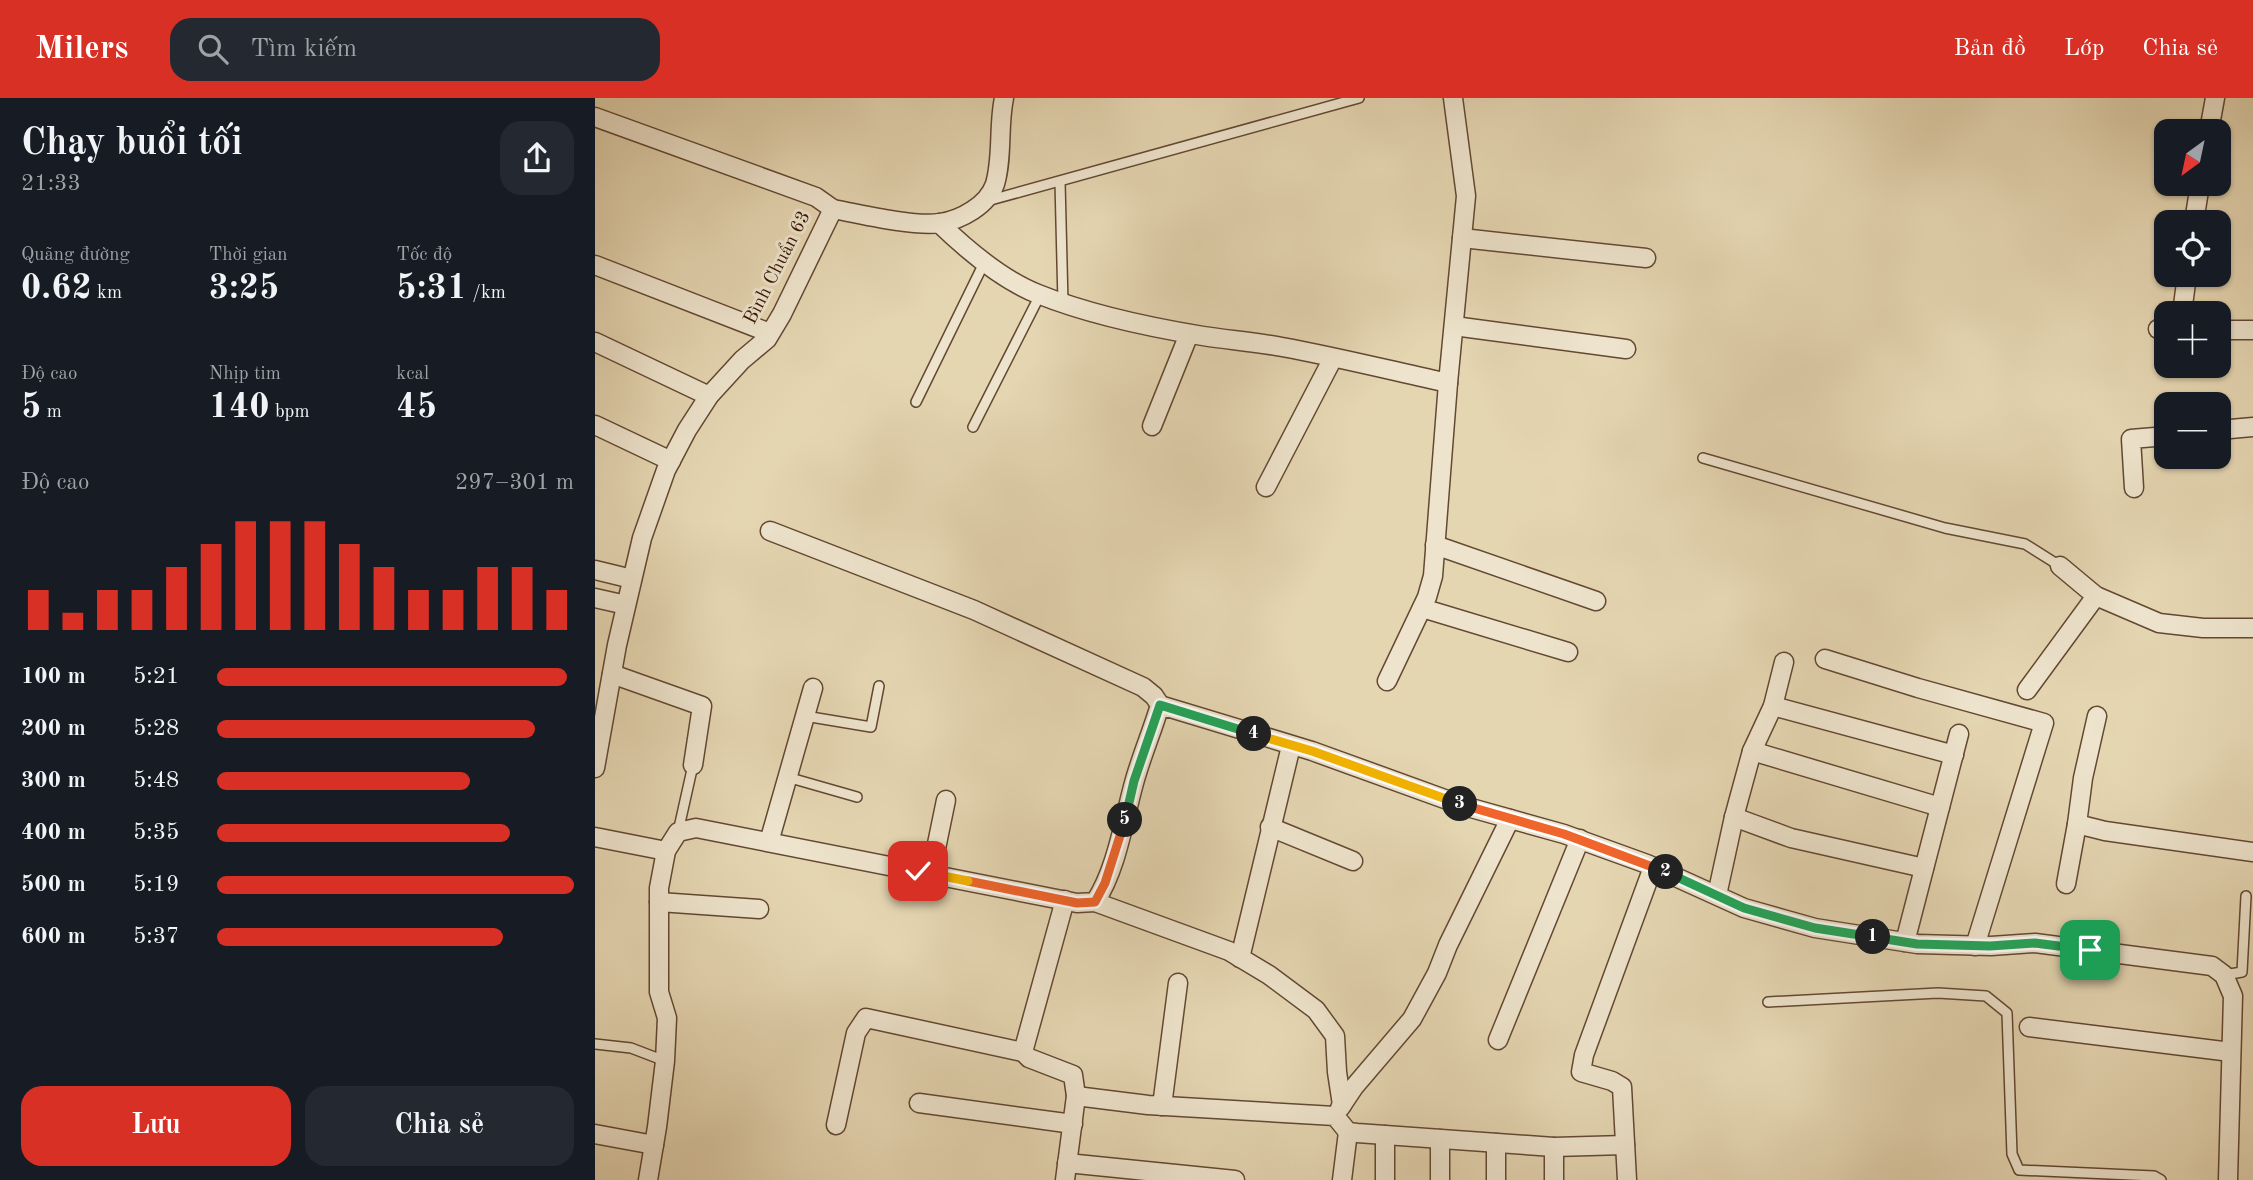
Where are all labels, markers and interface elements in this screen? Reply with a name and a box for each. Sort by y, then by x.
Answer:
search box [170,18,660,81]
icon: search [194,30,232,68]
text: Milers [35,33,128,66]
text: Tìm kiếm [250,36,357,62]
text: Bản đồ [1953,37,2026,61]
text: Lớp [2064,37,2104,61]
text: Chia sẻ [2142,37,2218,61]
north arrow [2154,119,2231,196]
map controls [2154,119,2231,469]
button: share [500,121,574,195]
text: Chạy buổi tối [21,125,242,163]
text: 21:33 [21,172,81,195]
street label: Bình Chuẩn 63 [740,207,815,328]
button: locate [2154,210,2231,287]
text: Quãng đường [21,246,130,265]
text: Thời gian [209,246,287,265]
text: Tốc độ [396,246,452,265]
text: 0.62 [21,271,92,306]
text: 3:25 [209,271,279,306]
text: 5:31 [396,271,467,306]
text: km [92,284,122,303]
text: /km [467,284,506,303]
button: + [2154,301,2231,378]
text: Độ cao [21,365,77,384]
text: Nhịp tim [209,365,281,384]
text: kcal [396,365,429,384]
text: 5 [21,390,41,425]
text: 140 [209,390,270,425]
text: 45 [396,390,437,425]
button: − [2154,392,2231,469]
text: m [41,403,62,422]
text: bpm [270,403,310,422]
text: Độ cao [21,471,89,494]
text: 297–301 m [455,471,574,494]
text: 100 m [21,665,86,688]
text: 5:21 [133,665,179,688]
pin: 4 [1237,716,1271,752]
text: 200 m [21,717,86,740]
text: 5:28 [133,717,179,740]
text: 4 [1248,724,1259,743]
text: 300 m [21,769,86,792]
text: 5:48 [133,769,179,792]
pin: 3 [1443,786,1477,822]
text: 3 [1454,794,1465,813]
pin: 5 [1107,802,1143,838]
text: 5 [1119,810,1130,829]
text: 400 m [21,821,86,844]
text: 5:35 [133,821,179,844]
pin [888,841,948,901]
icon: check [899,852,937,890]
pin: 2 [1649,854,1683,890]
text: 2 [1660,862,1671,881]
text: 500 m [21,873,86,896]
text: 5:19 [133,873,179,896]
pin: 1 [1855,920,1891,954]
pin [2060,920,2120,980]
text: 600 m [21,925,86,948]
text: 5:37 [133,925,179,948]
text: 1 [1867,927,1878,946]
icon: arrive [2071,931,2109,969]
button: Lưu [21,1086,291,1166]
button: Chia sẻ [305,1086,574,1166]

